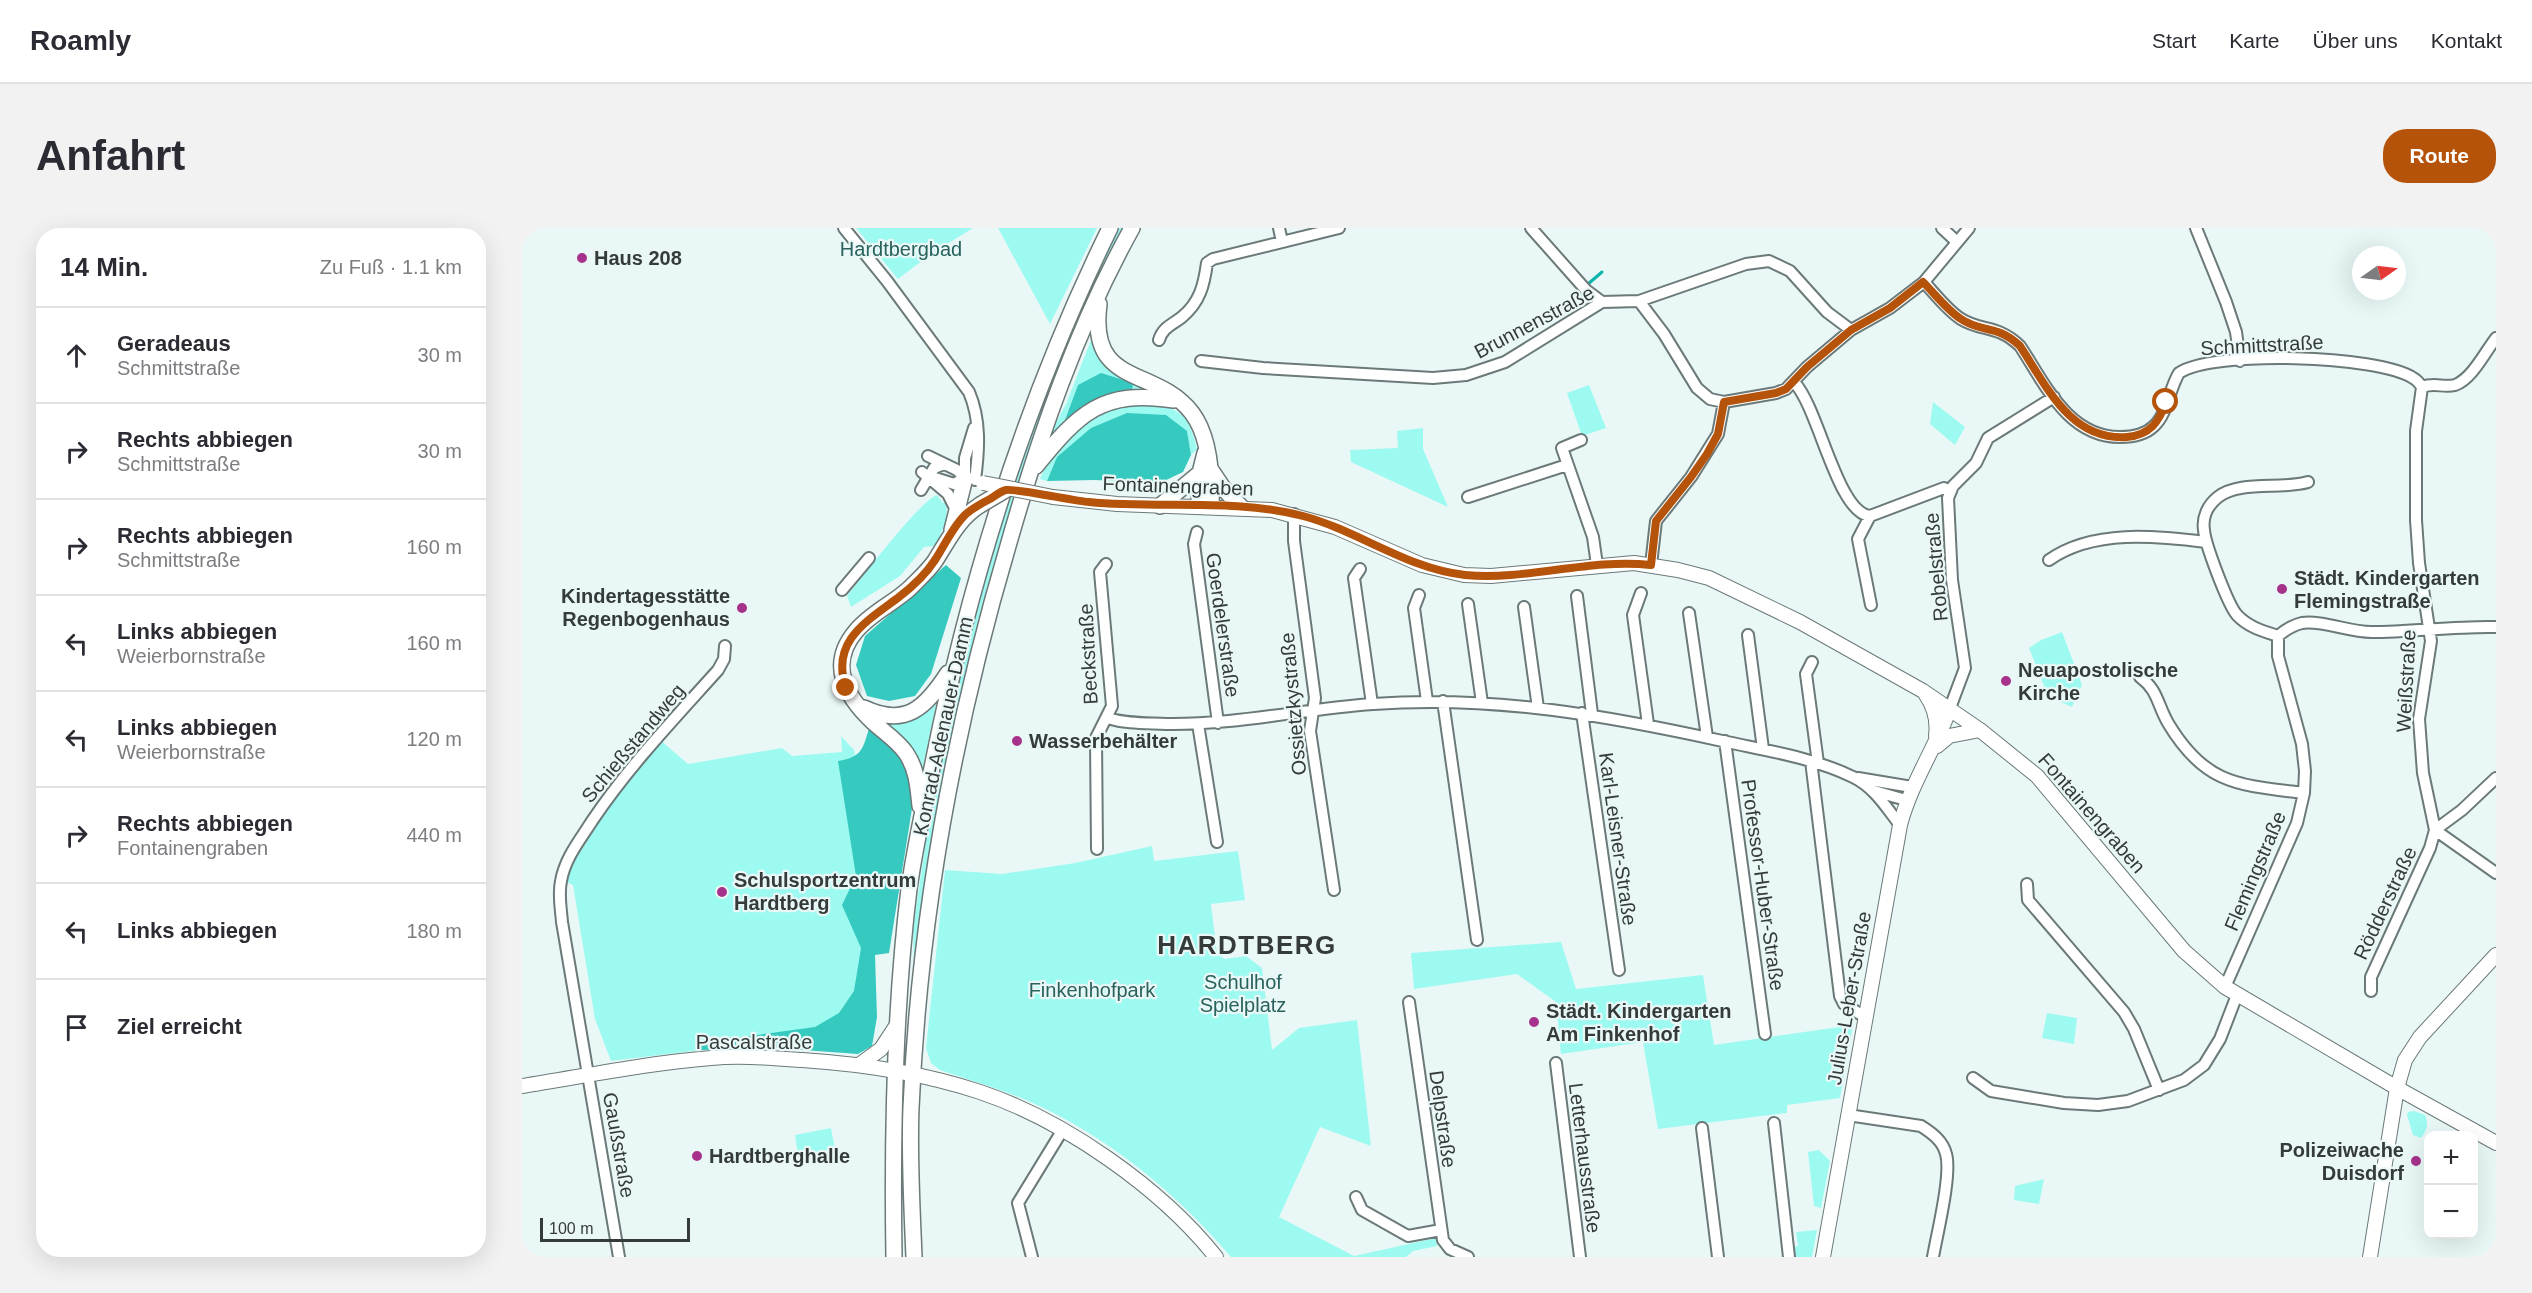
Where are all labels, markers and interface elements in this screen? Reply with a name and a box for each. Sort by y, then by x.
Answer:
text: Roamly [30,25,131,56]
text: Start [2152,29,2196,52]
text: Karte [2229,29,2280,52]
text: Über uns [2313,29,2398,52]
text: Kontakt [2431,29,2502,52]
button: Route [2383,129,2496,183]
text: Anfahrt [36,132,185,179]
park label: Hardtbergbad [840,238,962,260]
north arrow [2352,246,2406,300]
place label: Haus 208 [594,247,682,269]
marker: Haus 208 [575,251,589,265]
text: 14 Min. [60,252,148,282]
text: Zu Fuß · 1.1 km [320,256,462,278]
street label: Brunnenstraße [1470,281,1598,363]
text: Geradeaus [117,331,231,356]
street label: Schmittstraße [2200,331,2324,359]
icon: ahead [60,339,93,372]
text: 30 m [418,344,462,366]
text: Schmittstraße [117,357,240,379]
route start [2152,388,2178,414]
text: Rechts abbiegen [117,427,293,452]
icon: right [60,435,93,468]
text: 30 m [418,440,462,462]
text: Schmittstraße [117,453,240,475]
street label: Fontainengraben [1102,472,1254,500]
street label: Robelstraße [1920,512,1952,622]
text: Rechts abbiegen [117,523,293,548]
icon: right [60,531,93,564]
text: 160 m [406,536,462,558]
text: Schmittstraße [117,549,240,571]
street label: Goerdelerstraße [1202,551,1244,699]
place label: Städt. Kindergarten Flemingstraße [2294,567,2480,612]
marker: Städt. Kindergarten Flemingstraße [2275,582,2289,596]
place label: Kindertagesstätte Regenbogenhaus [561,585,730,630]
marker: Kindertagesstätte Regenbogenhaus [735,601,749,615]
street label: Beckstraße [1074,603,1102,705]
street label: Konrad-Adenauer-Damm [909,614,977,838]
text: Links abbiegen [117,619,277,644]
icon: left [60,627,93,660]
street label: Weißstraße [2392,629,2420,733]
text: 160 m [406,632,462,654]
street label: Ossietzkystraße [1276,632,1310,776]
text: Weierbornstraße [117,645,266,667]
place label: Neuapostolische Kirche [2018,659,2178,704]
route end [832,674,858,700]
marker: Neuapostolische Kirche [1999,674,2013,688]
street label: Schießstandweg [577,679,689,807]
text: Links abbiegen [117,715,277,740]
icon: left [60,723,93,756]
text: 120 m [406,728,462,750]
place label: Wasserbehälter [1029,730,1177,752]
marker: Wasserbehälter [1010,734,1024,748]
text: Weierbornstraße [117,741,266,763]
street label: Fontainengraben [2034,749,2150,877]
street label: Karl-Leisner-Straße [1595,751,1641,927]
street label: Professor-Huber-Straße [1737,778,1789,992]
street label: Flemingstraße [2220,808,2290,934]
text: Rechts abbiegen [117,811,293,836]
icon: right [60,819,93,852]
text: 440 m [406,824,462,846]
text: Fontainengraben [117,837,268,859]
street label: Rödderstraße [2349,843,2421,963]
place label: Schulsportzentrum Hardtberg [734,869,916,914]
marker: Schulsportzentrum Hardtberg [715,885,729,899]
street label: Julius-Leber-Straße [1823,910,1875,1086]
icon: left [60,915,93,948]
text: Links abbiegen [117,918,277,943]
text: 180 m [406,920,462,942]
district label: HARDTBERG [1157,930,1337,960]
park label: Schulhof Spielplatz [1200,971,1286,1016]
park label: Finkenhofpark [1029,979,1156,1001]
place label: Städt. Kindergarten Am Finkenhof [1546,1000,1732,1045]
icon: arrive [60,1011,93,1044]
text: Ziel erreicht [117,1014,242,1039]
marker: Städt. Kindergarten Am Finkenhof [1527,1015,1541,1029]
street label: Pascalstraße [696,1031,812,1053]
street label: Delpstraße [1425,1069,1461,1169]
street label: Letterhausstraße [1565,1082,1605,1234]
street label: Gaußstraße [599,1091,639,1199]
map controls [2424,1131,2478,1239]
button: + [2424,1131,2478,1185]
place label: Polizeiwache Duisdorf [2280,1139,2404,1184]
place label: Hardtberghalle [709,1145,850,1167]
marker: Hardtberghalle [690,1149,704,1163]
marker: Polizeiwache Duisdorf [2409,1154,2423,1168]
button: − [2424,1185,2478,1239]
scale bar [540,1215,690,1242]
text: 100 m [549,1220,593,1237]

